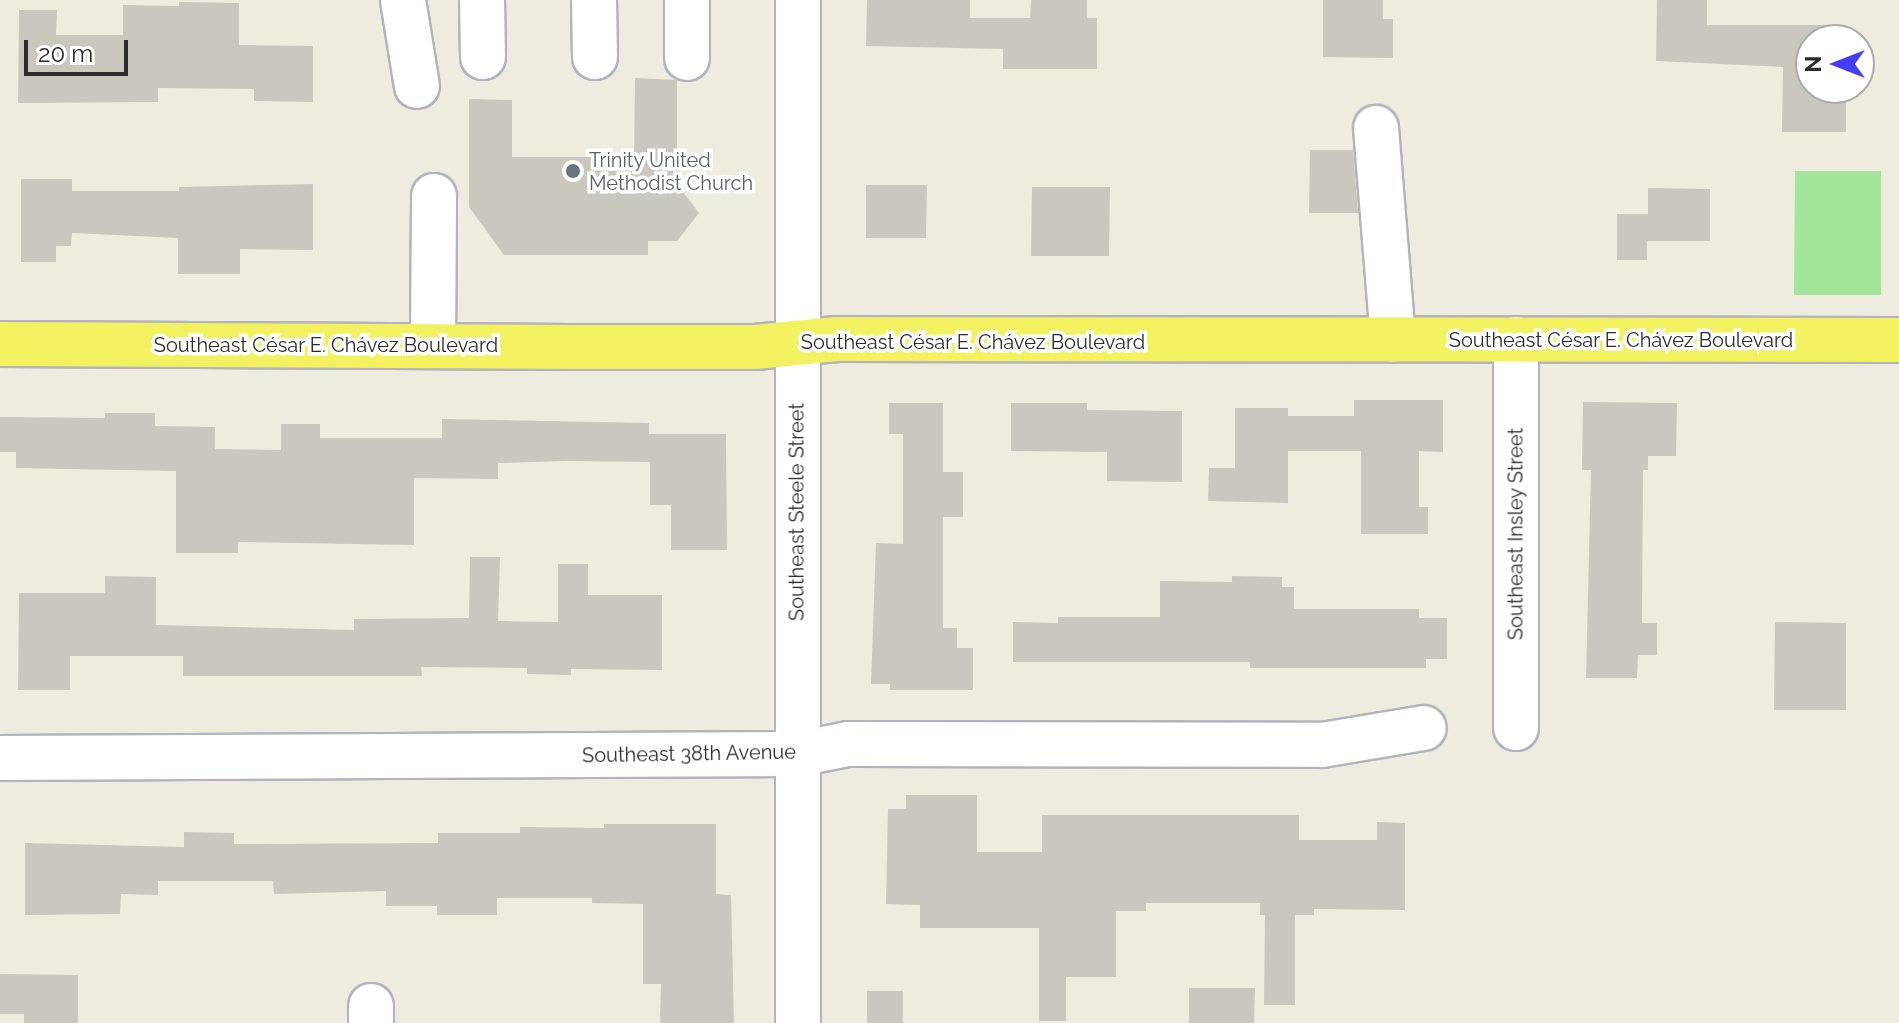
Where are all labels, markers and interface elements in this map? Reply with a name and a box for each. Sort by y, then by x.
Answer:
scale bar [28,24,132,74]
north arrow [1795,24,1875,104]
text: 20 m [38,39,93,68]
text: N [1800,56,1826,72]
place label: Trinity United Methodist Church [589,148,753,195]
marker: Trinity United Methodist Church [564,162,582,180]
street label: Southeast César E. Chávez Boulevard [1449,328,1793,352]
street label: Southeast César E. Chávez Boulevard [801,330,1145,354]
street label: Southeast César E. Chávez Boulevard [154,333,498,357]
street label: Southeast Steele Street [785,403,809,621]
street label: Southeast Insley Street [1504,428,1528,640]
street label: Southeast 38th Avenue [582,740,796,768]

